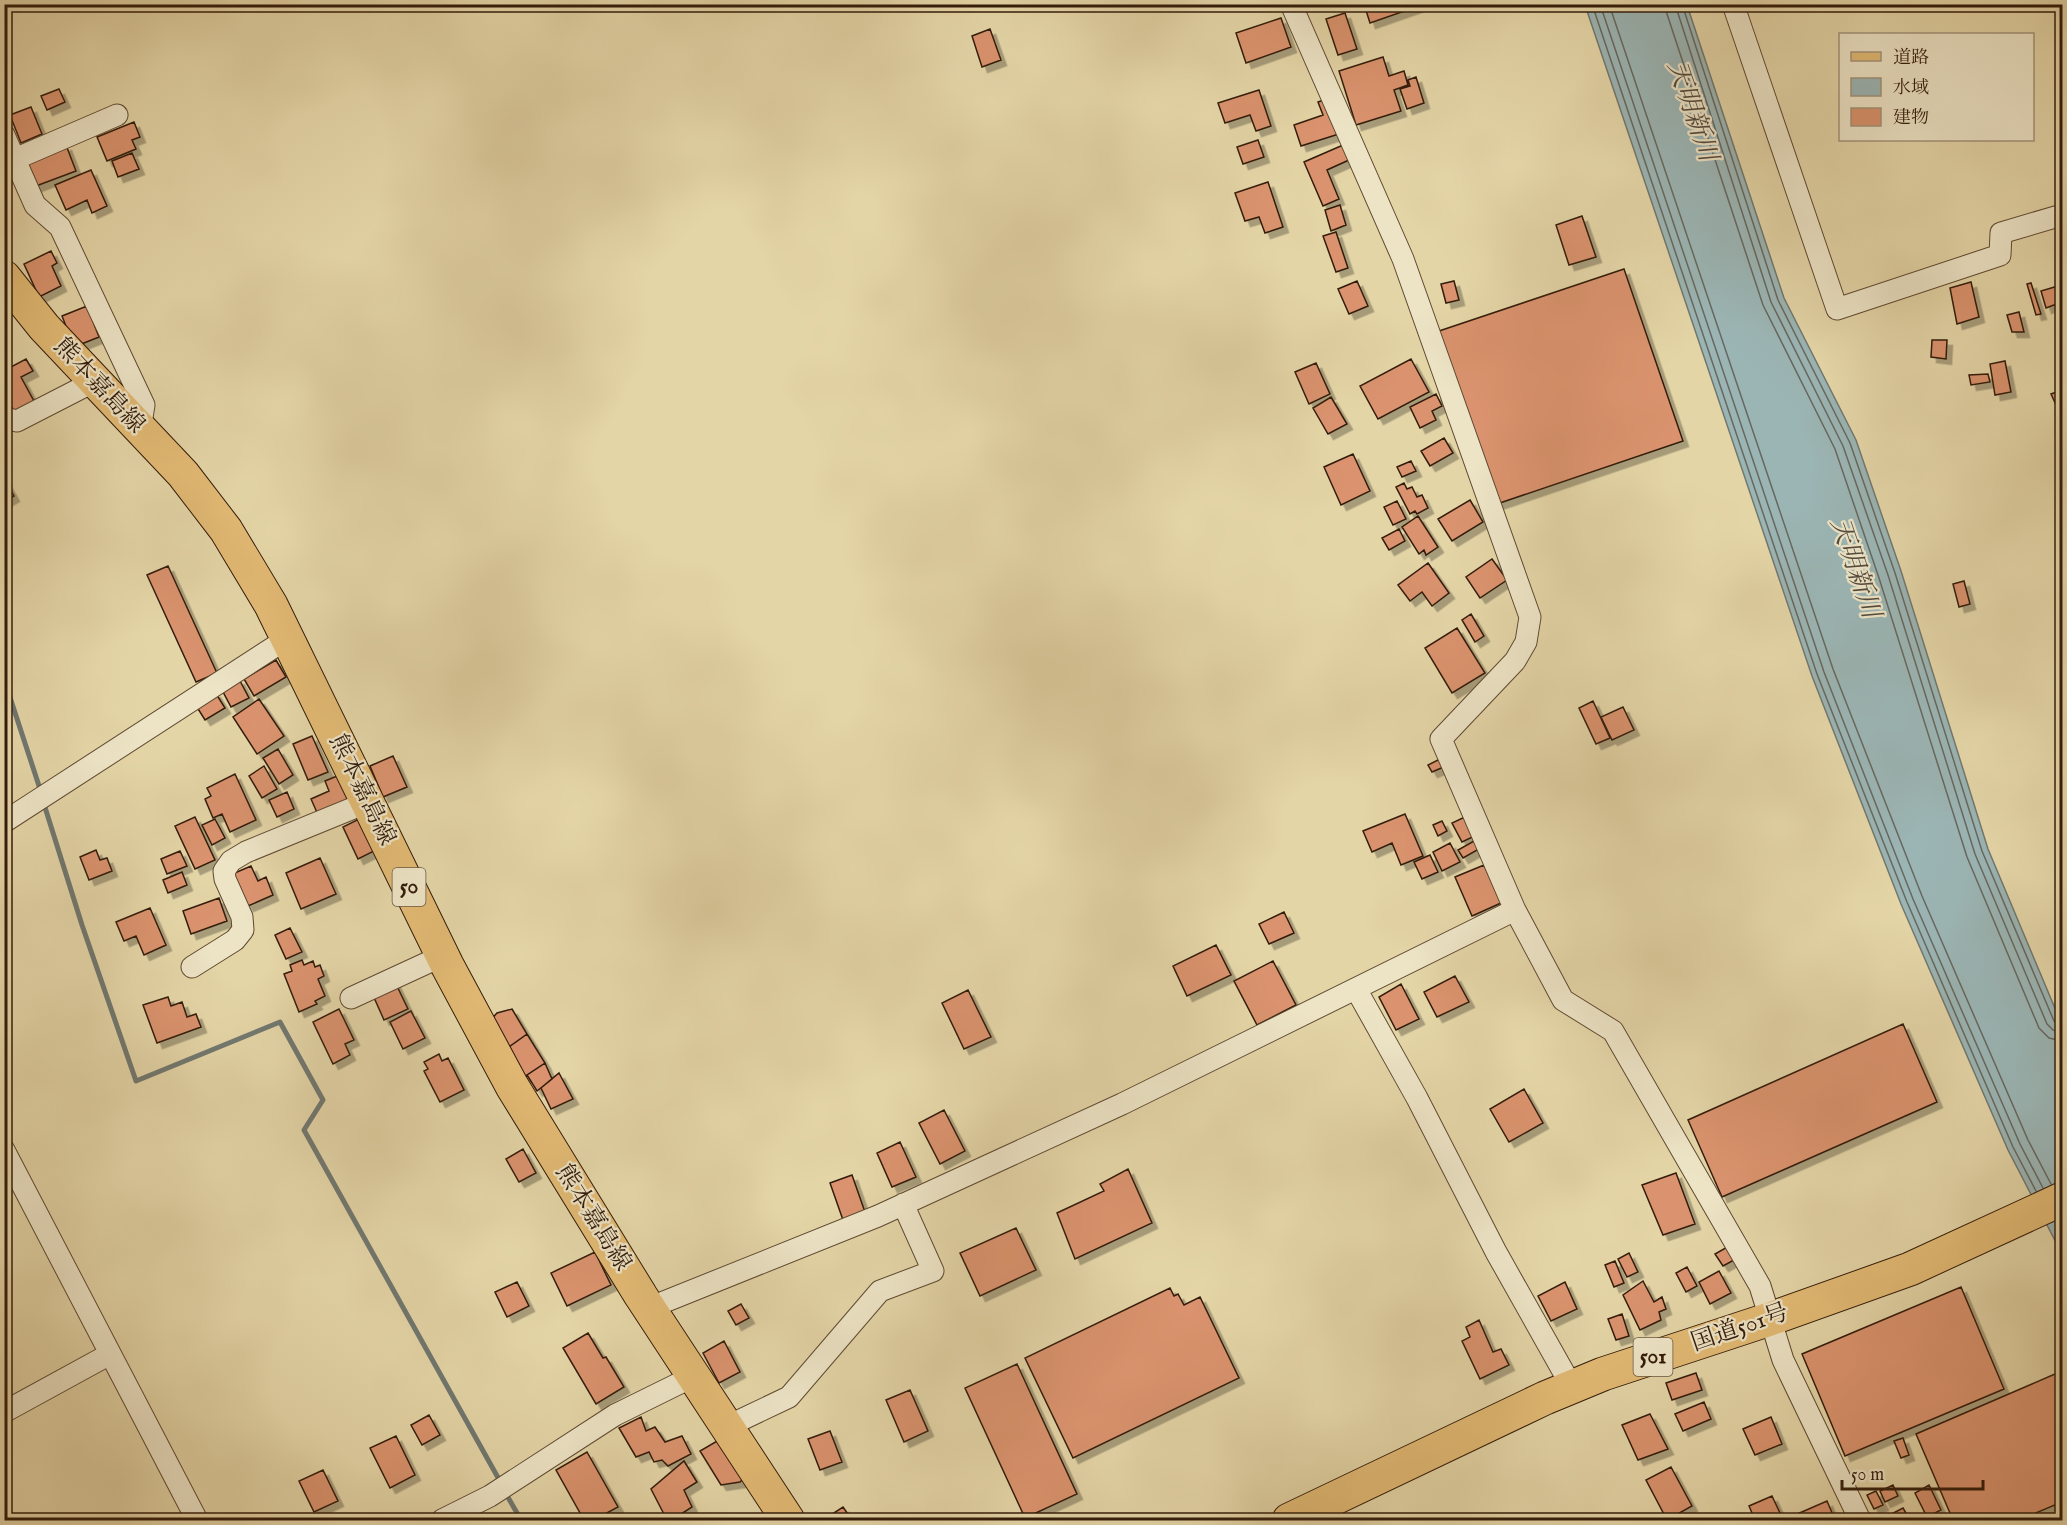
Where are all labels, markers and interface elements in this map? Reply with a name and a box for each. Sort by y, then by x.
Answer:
legend [1839,33,2034,141]
text: 道路 [1893,47,1929,70]
water label: 天明新川 [1659,56,1726,168]
text: 水域 [1893,77,1929,100]
text: 建物 [1893,107,1929,130]
street label: 熊本嘉島線 [47,332,151,440]
water label: 天明新川 [1822,513,1889,625]
street label: 熊本嘉島線 [322,729,402,851]
road number: 50 [392,868,426,906]
street label: 熊本嘉島線 [548,1159,638,1277]
street label: 国道501号 [1687,1297,1793,1359]
road number: 501 [1634,1338,1672,1376]
scale bar [1842,1453,1983,1491]
text: 50 m [1851,1464,1884,1487]

